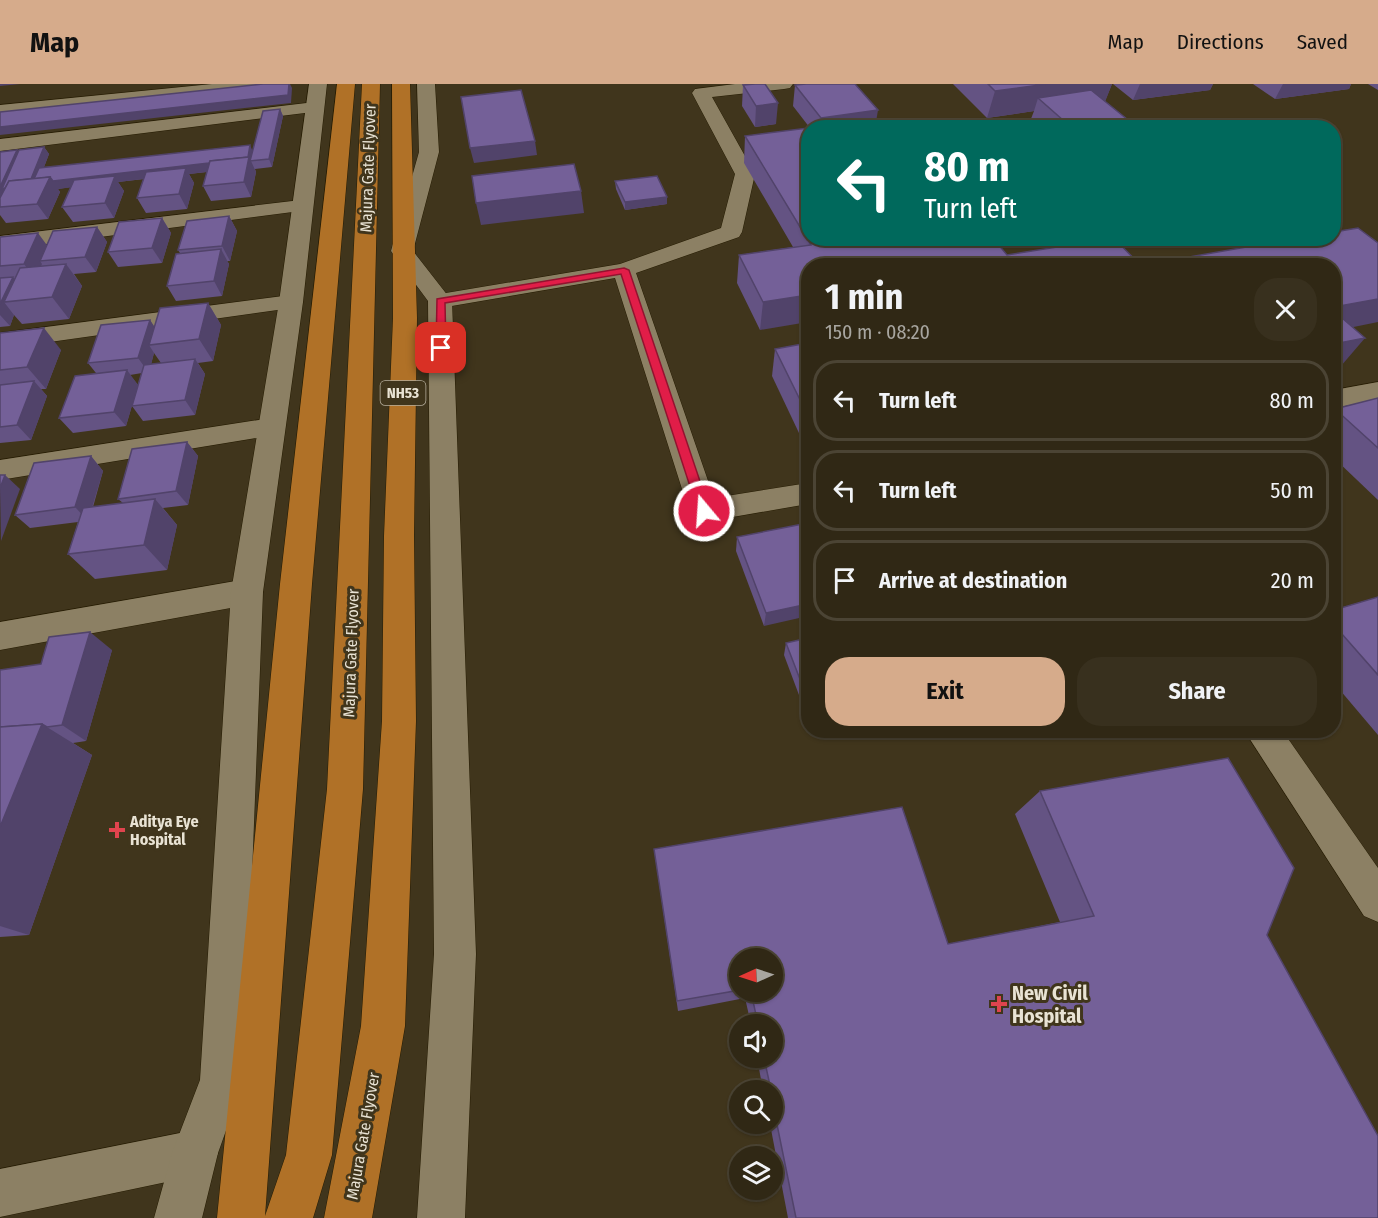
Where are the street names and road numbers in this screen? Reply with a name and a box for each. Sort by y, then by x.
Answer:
street label: Majura Gate Flyover [356,103,380,233]
road number: NH53 [380,381,426,405]
street label: Majura Gate Flyover [339,588,363,718]
street label: Majura Gate Flyover [342,1071,384,1201]

